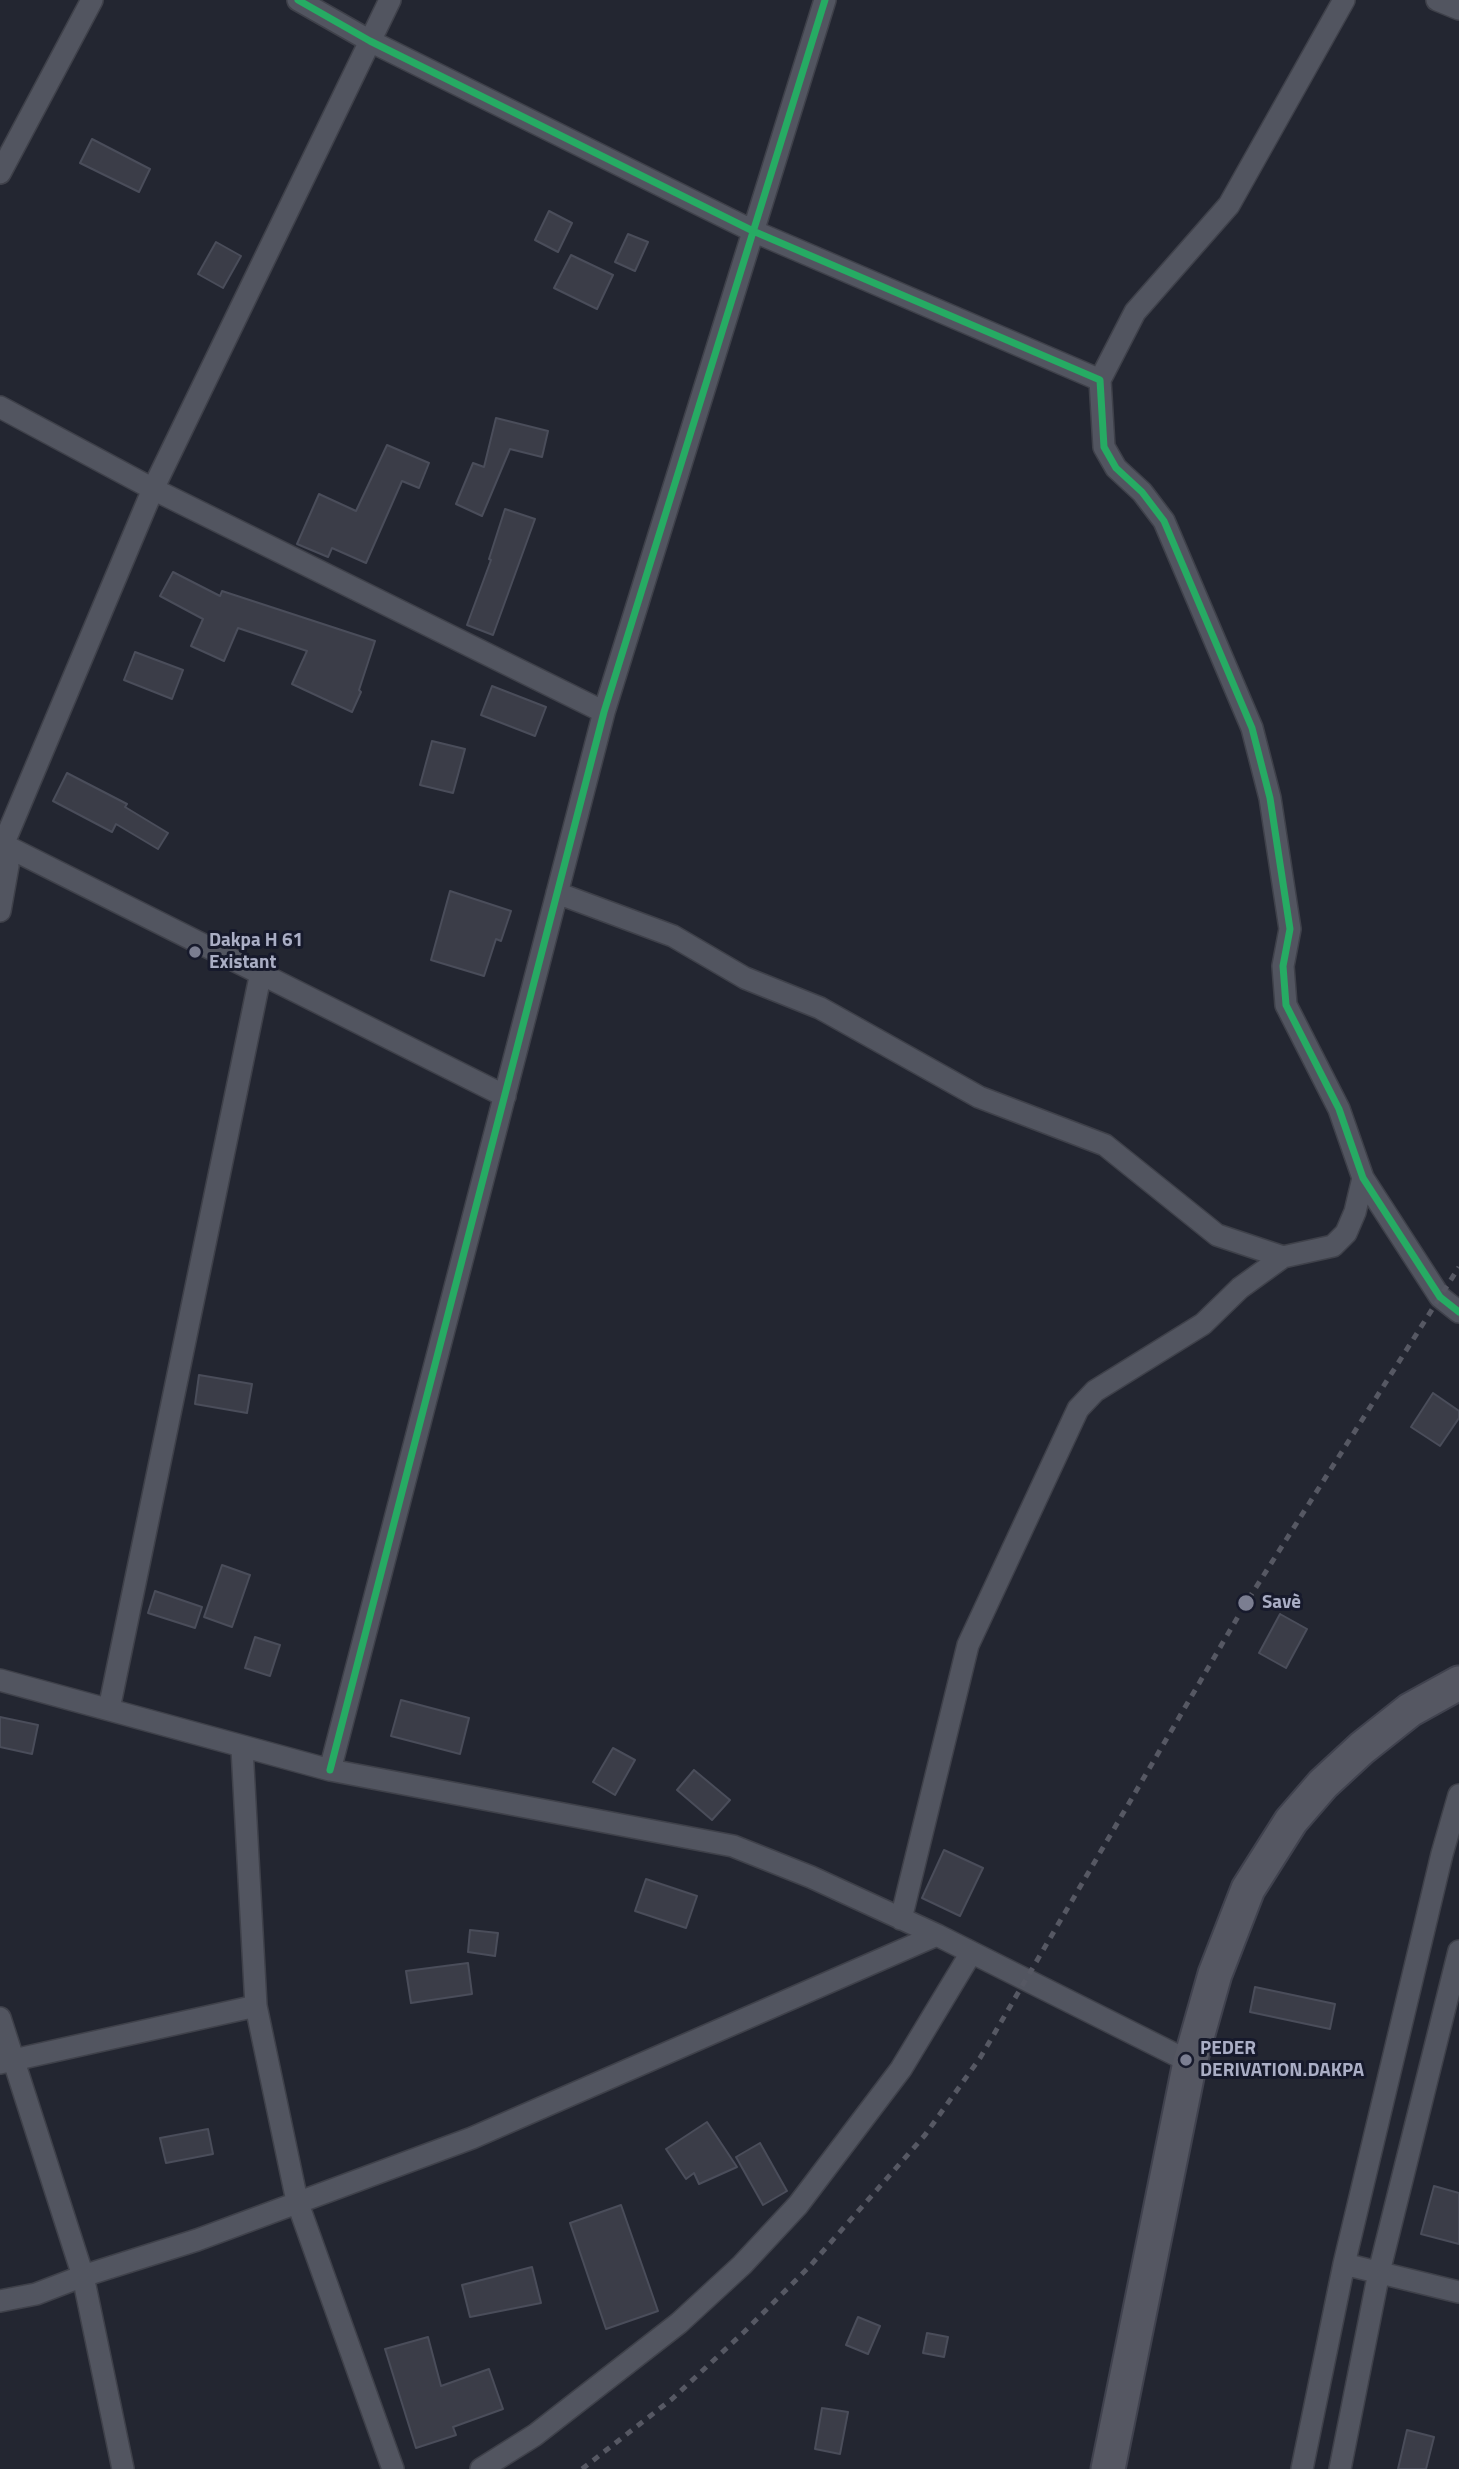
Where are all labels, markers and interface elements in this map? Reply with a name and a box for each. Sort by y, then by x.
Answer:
place label: Dakpa H 61 Existant [209,930,303,974]
marker: Dakpa H 61 Existant [187,944,203,960]
place label: Savè [1262,1592,1301,1614]
marker: Savè [1236,1593,1256,1613]
place label: PEDER DERIVATION.DAKPA [1200,2038,1364,2082]
marker: PEDER DERIVATION.DAKPA [1178,2052,1194,2068]

